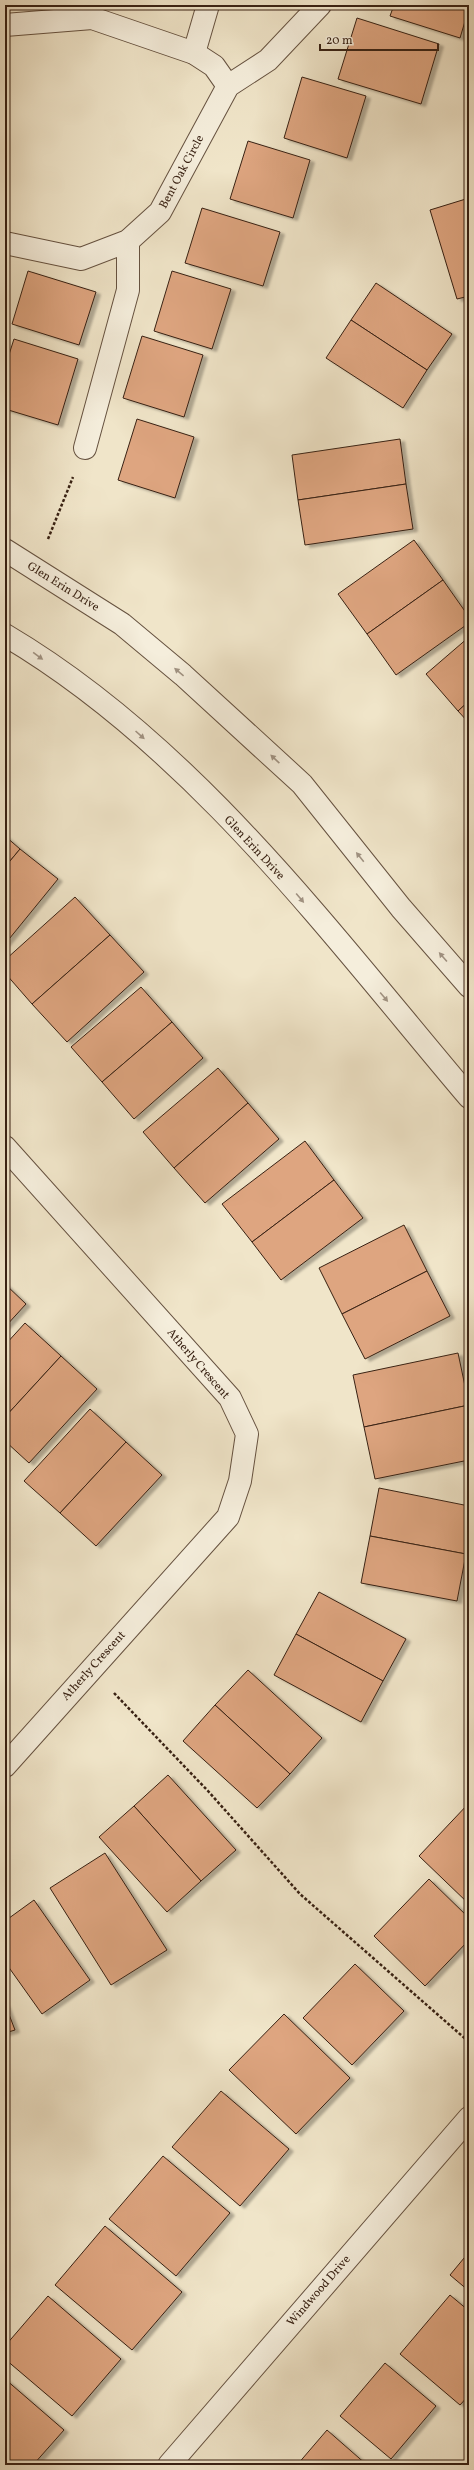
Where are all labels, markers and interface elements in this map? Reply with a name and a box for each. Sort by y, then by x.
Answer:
scale bar [320,26,438,52]
text: 20 m [326,33,353,49]
street label: Bent Oak Circle [156,132,208,212]
street label: Glen Erin Drive [24,558,102,616]
one-way arrow [33,652,43,660]
one-way arrow [174,667,184,676]
one-way arrow [135,731,146,740]
one-way arrow [270,754,280,764]
street label: Glen Erin Drive [220,812,288,884]
one-way arrow [356,852,365,863]
one-way arrow [295,893,304,902]
one-way arrow [439,952,448,962]
one-way arrow [380,992,389,1002]
street label: Atherly Crescent [163,1325,233,1403]
street label: Atherly Crescent [58,1628,130,1704]
street label: Windwood Drive [284,2252,355,2330]

